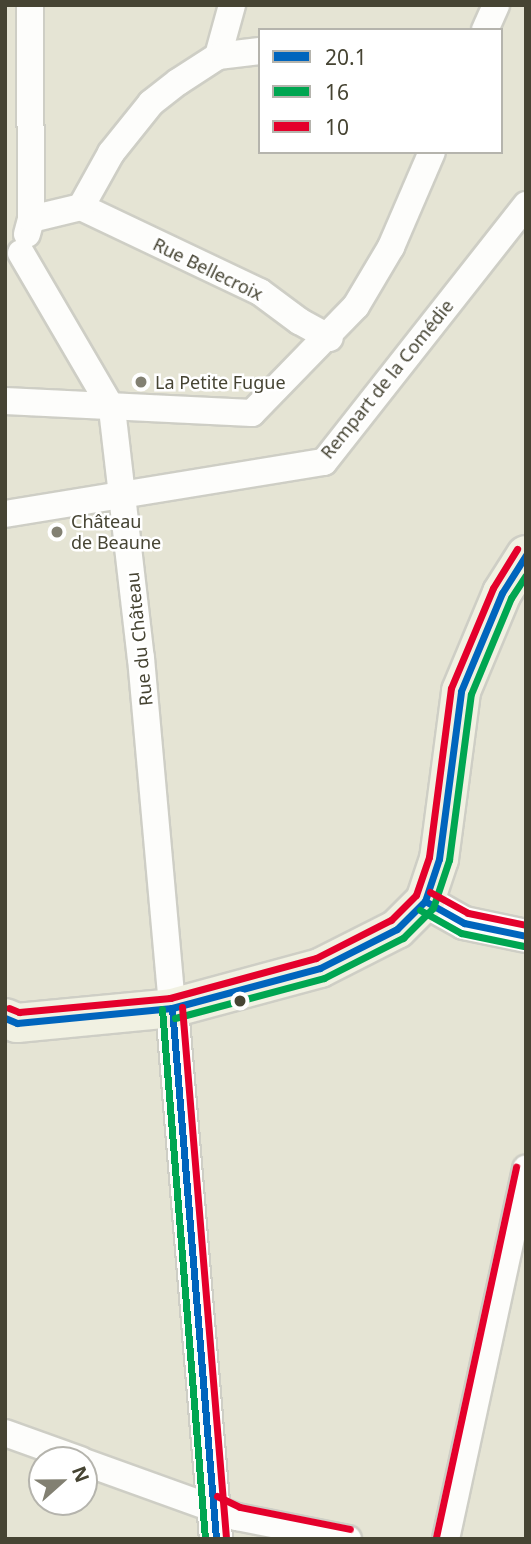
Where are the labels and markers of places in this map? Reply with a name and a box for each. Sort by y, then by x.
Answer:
place label: La Petite Fugue [155,371,286,393]
marker: La Petite Fugue [133,374,149,390]
place label: Château de Beaune [71,511,161,554]
marker: Château de Beaune [49,524,65,540]
unlabelled marker [233,994,247,1008]

